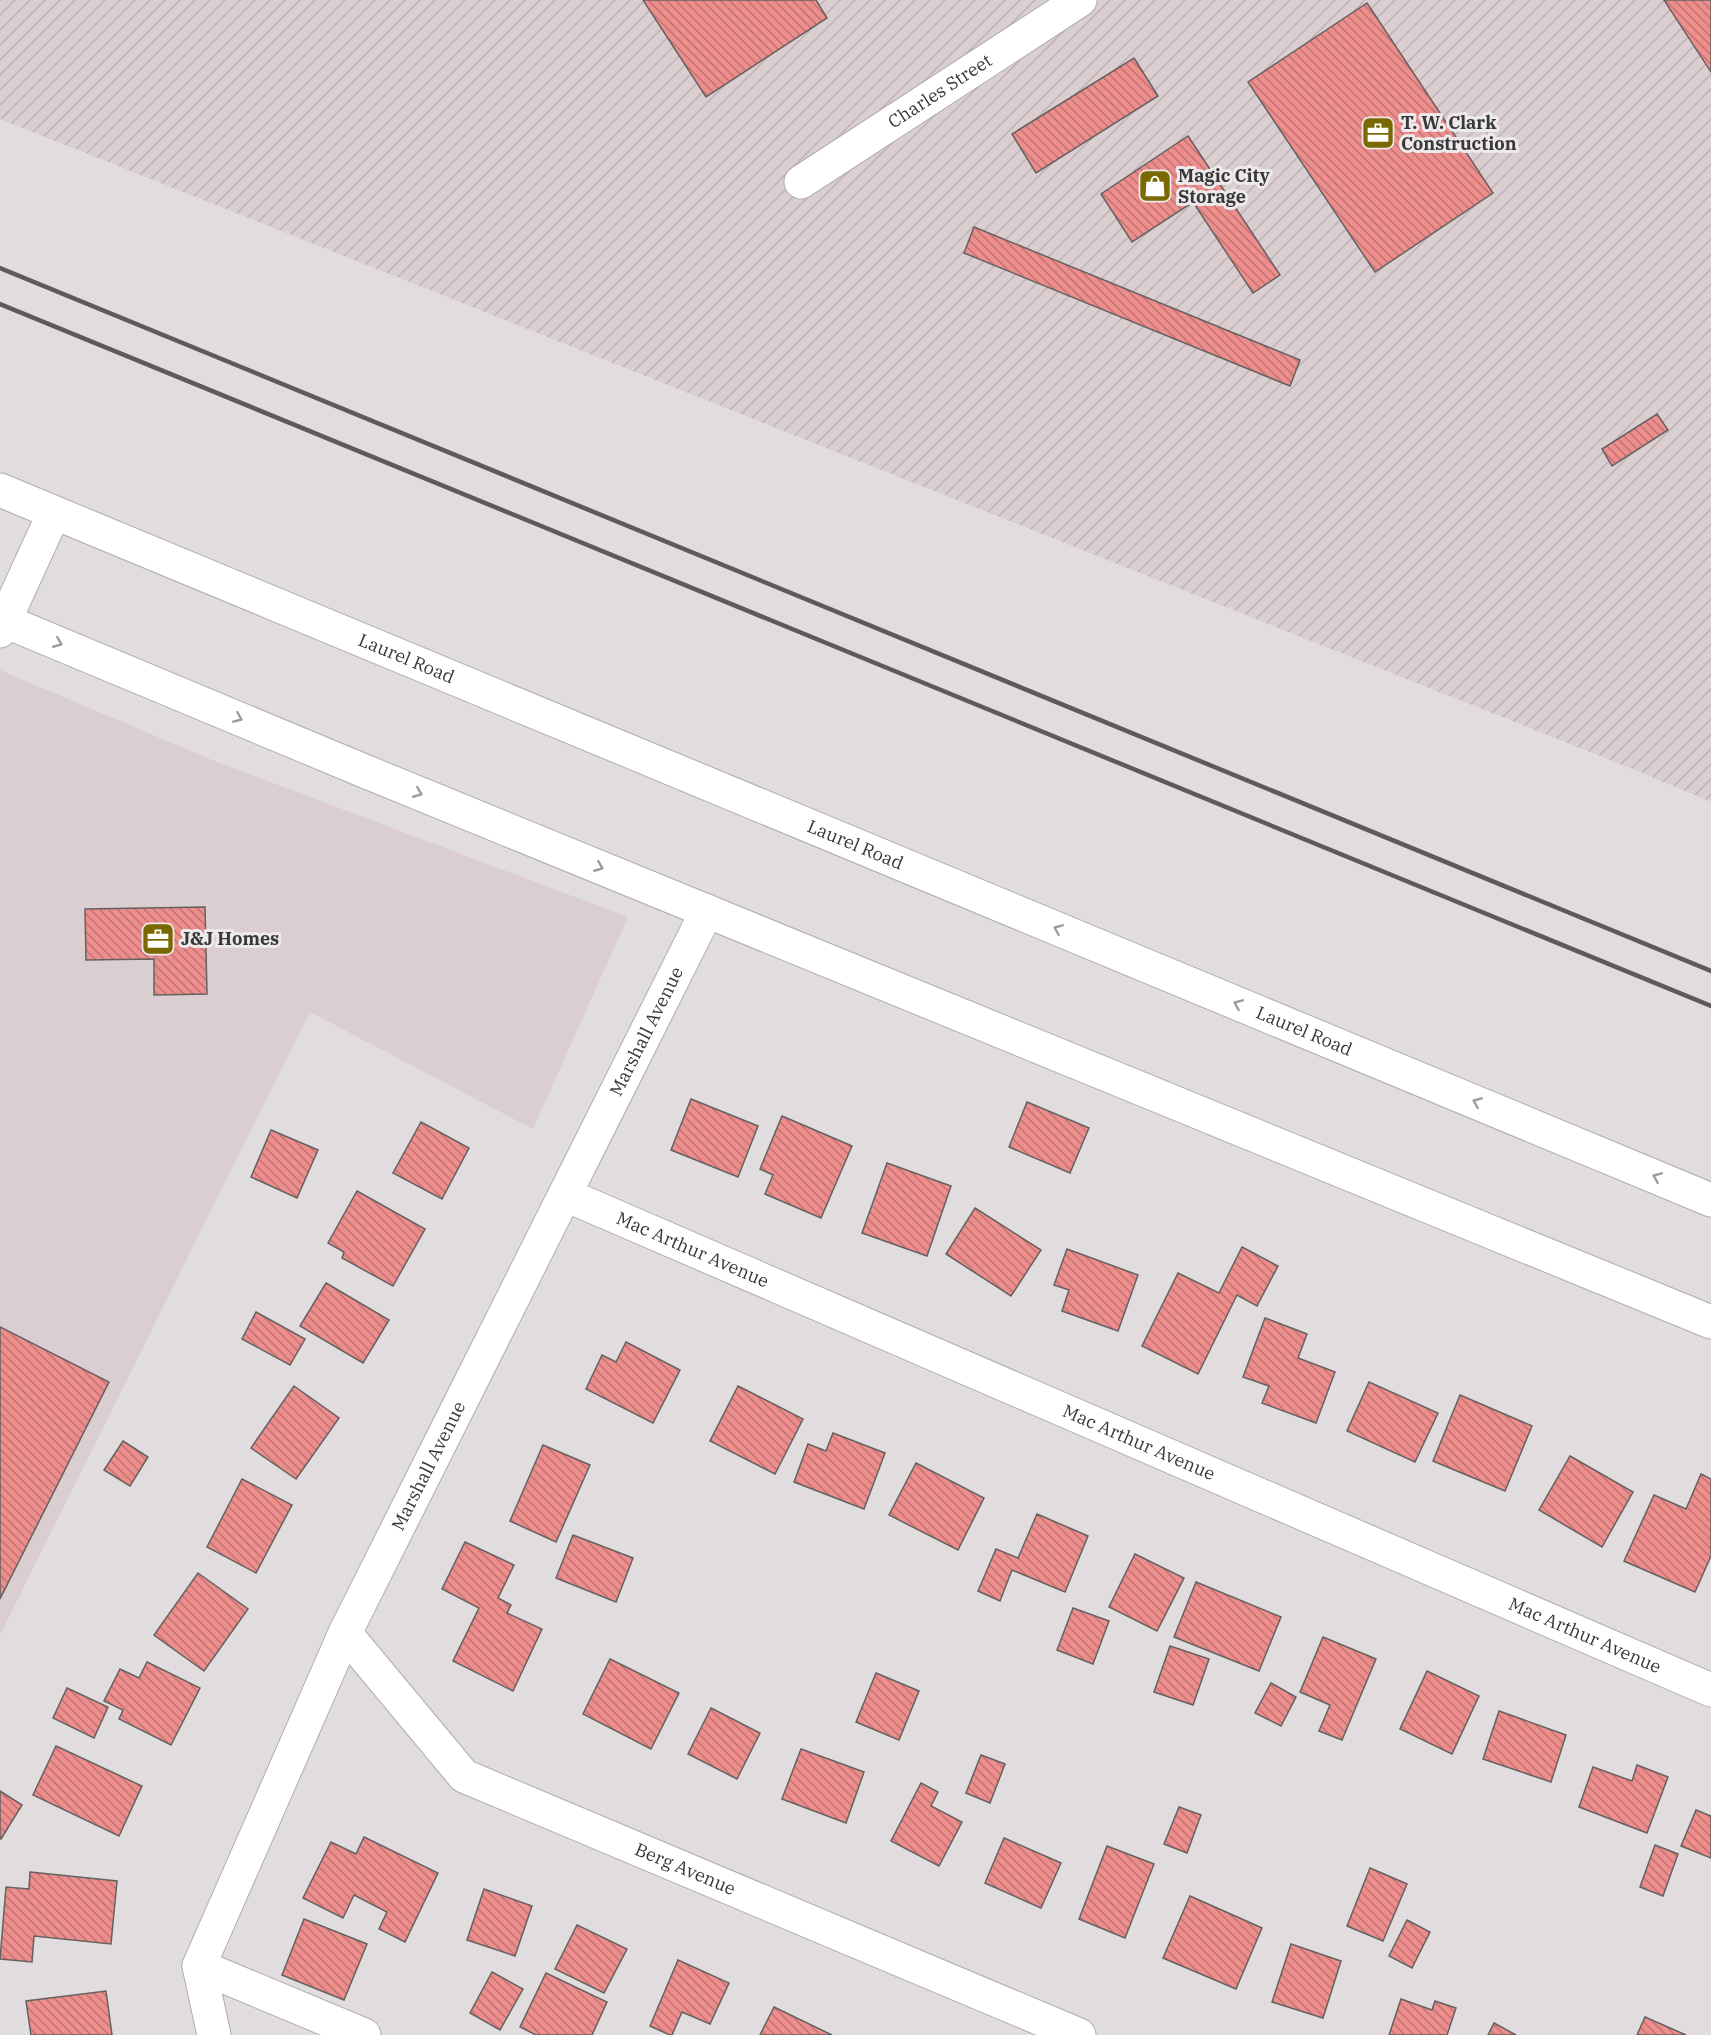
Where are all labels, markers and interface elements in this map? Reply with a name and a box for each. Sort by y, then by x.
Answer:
street label: Charles Street [883,49,996,133]
place label: T. W. Clark Construction [1401,111,1517,155]
office icon: T. W. Clark Construction [1360,115,1396,151]
place label: Magic City Storage [1178,164,1270,208]
shop icon: Magic City Storage [1137,168,1173,204]
street label: Laurel Road [355,628,458,688]
one-way arrow [52,636,63,648]
one-way arrow [232,711,243,723]
one-way arrow [412,786,423,798]
street label: Laurel Road [804,814,907,875]
one-way arrow [593,860,604,872]
office icon: J&J Homes [140,921,176,957]
one-way arrow [1054,924,1065,936]
place label: J&J Homes [181,927,279,950]
street label: Marshall Avenue [604,963,688,1100]
one-way arrow [1234,999,1245,1011]
street label: Laurel Road [1253,1001,1356,1061]
one-way arrow [1472,1098,1483,1110]
one-way arrow [1652,1172,1663,1184]
street label: Mac Arthur Avenue [613,1206,773,1292]
street label: Marshall Avenue [386,1397,470,1534]
street label: Mac Arthur Avenue [1059,1399,1219,1485]
street label: Mac Arthur Avenue [1505,1592,1665,1678]
street label: Berg Avenue [632,1837,739,1900]

